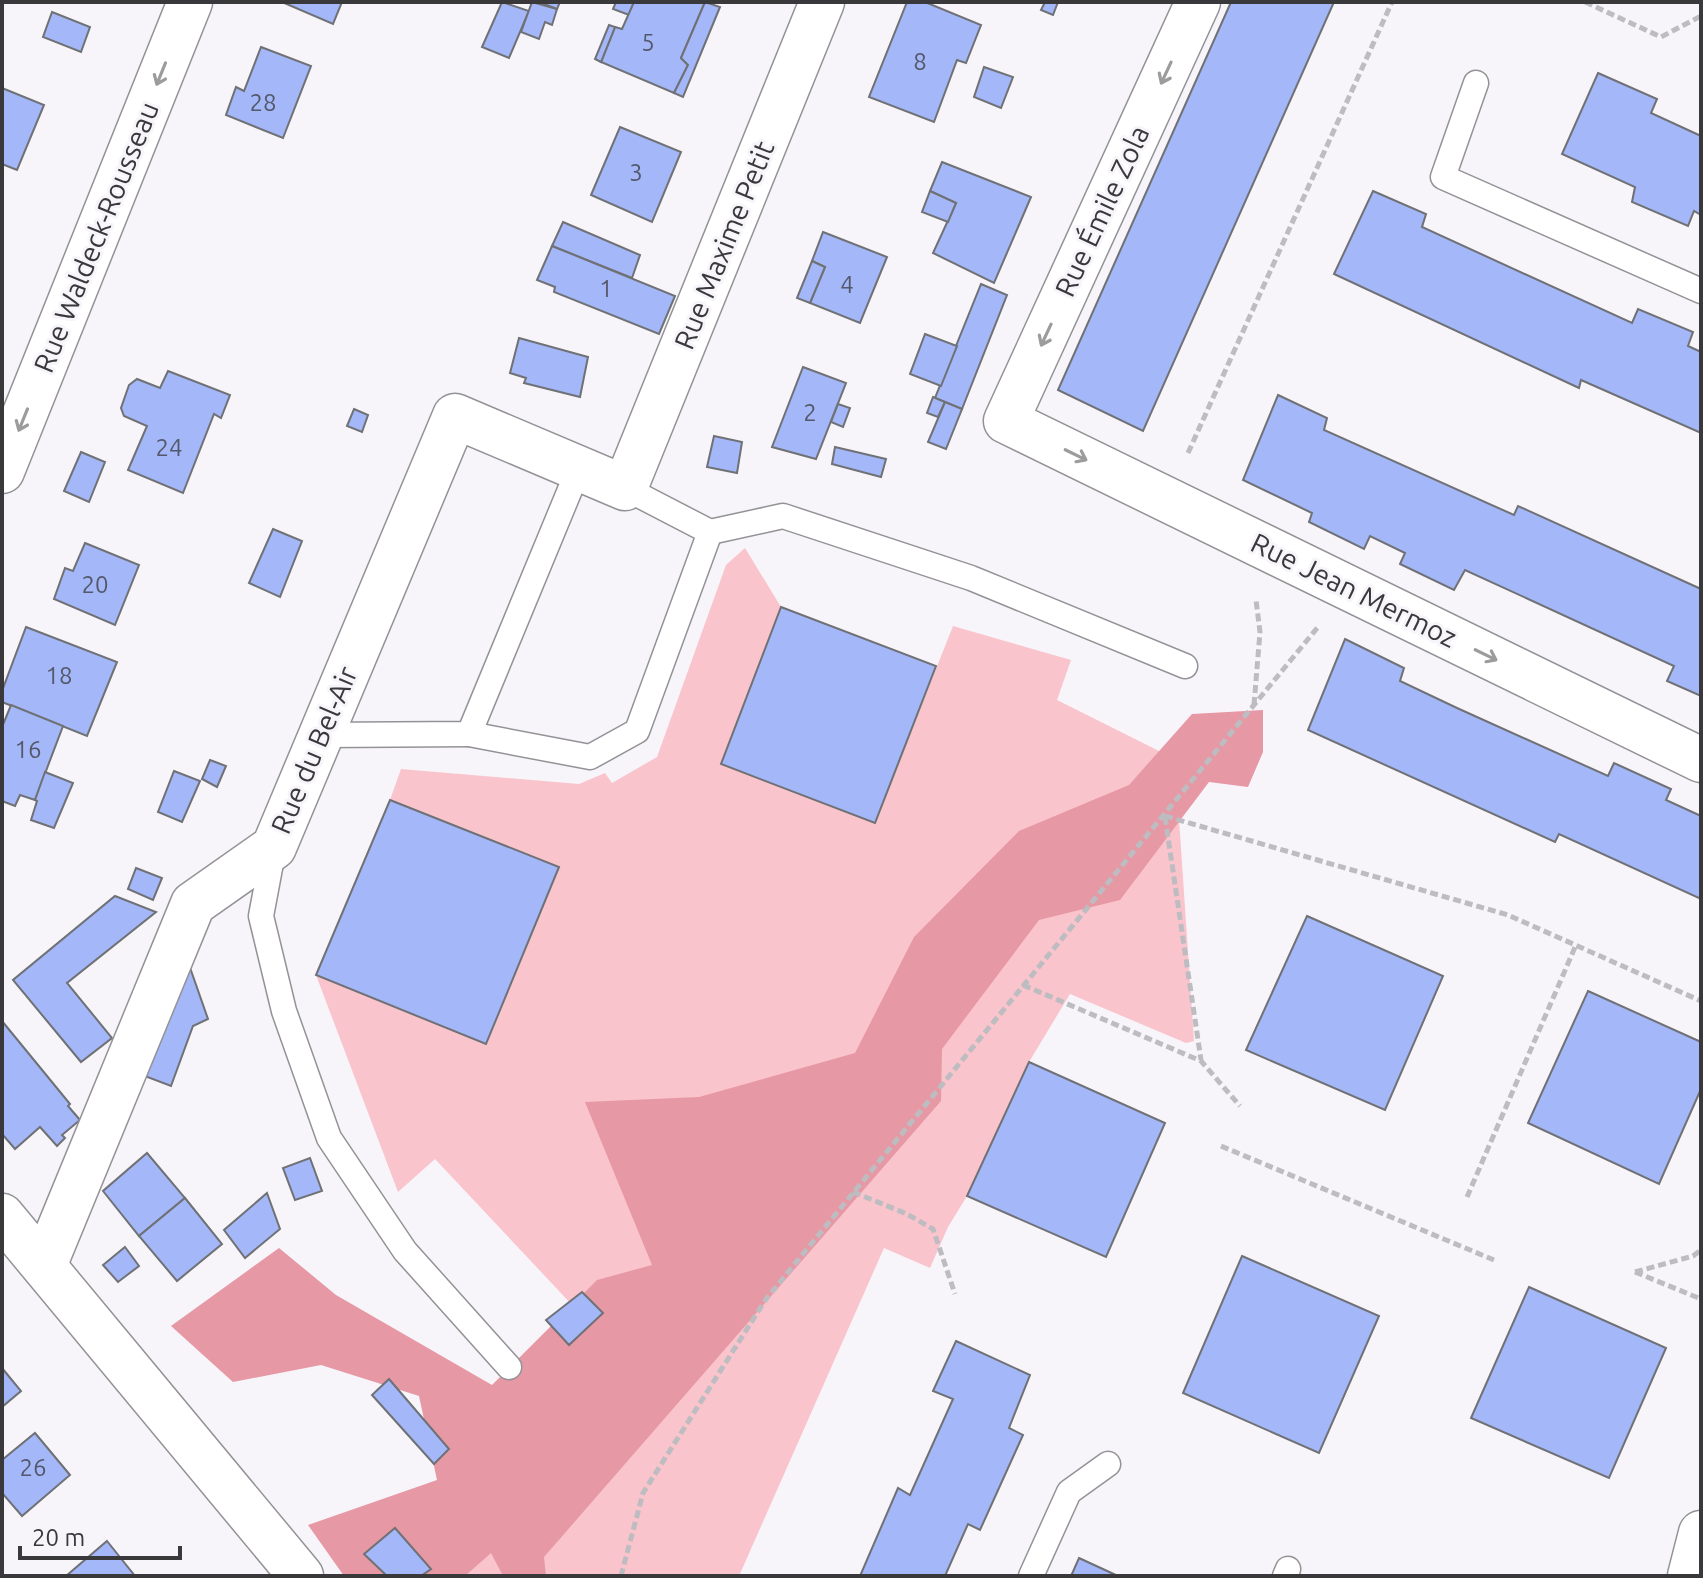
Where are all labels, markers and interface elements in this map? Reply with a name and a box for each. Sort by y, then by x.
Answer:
house number: 5 [641,29,655,56]
house number: 8 [913,48,927,75]
one-way arrow [1157,60,1172,85]
one-way arrow [153,61,167,86]
house number: 28 [249,89,277,116]
street label: Rue Waldeck-Rousseau [27,97,164,377]
street label: Rue Émile Zola [1048,120,1155,301]
street label: Rue Maxime Petit [668,136,779,353]
house number: 3 [629,159,643,186]
house number: 4 [840,271,854,298]
house number: 1 [599,275,613,302]
one-way arrow [1037,322,1052,347]
house number: 2 [803,399,817,426]
one-way arrow [14,407,29,432]
house number: 24 [155,434,183,461]
one-way arrow [1064,448,1088,463]
street label: Rue Jean Mermoz [1246,526,1462,653]
house number: 20 [81,571,109,598]
one-way arrow [1474,648,1498,663]
street label: Rue du Bel-Air [264,661,363,838]
house number: 18 [45,662,73,689]
house number: 16 [14,736,42,763]
house number: 26 [19,1454,47,1481]
scale bar [20,1510,180,1560]
text: 20 m [32,1524,85,1551]

